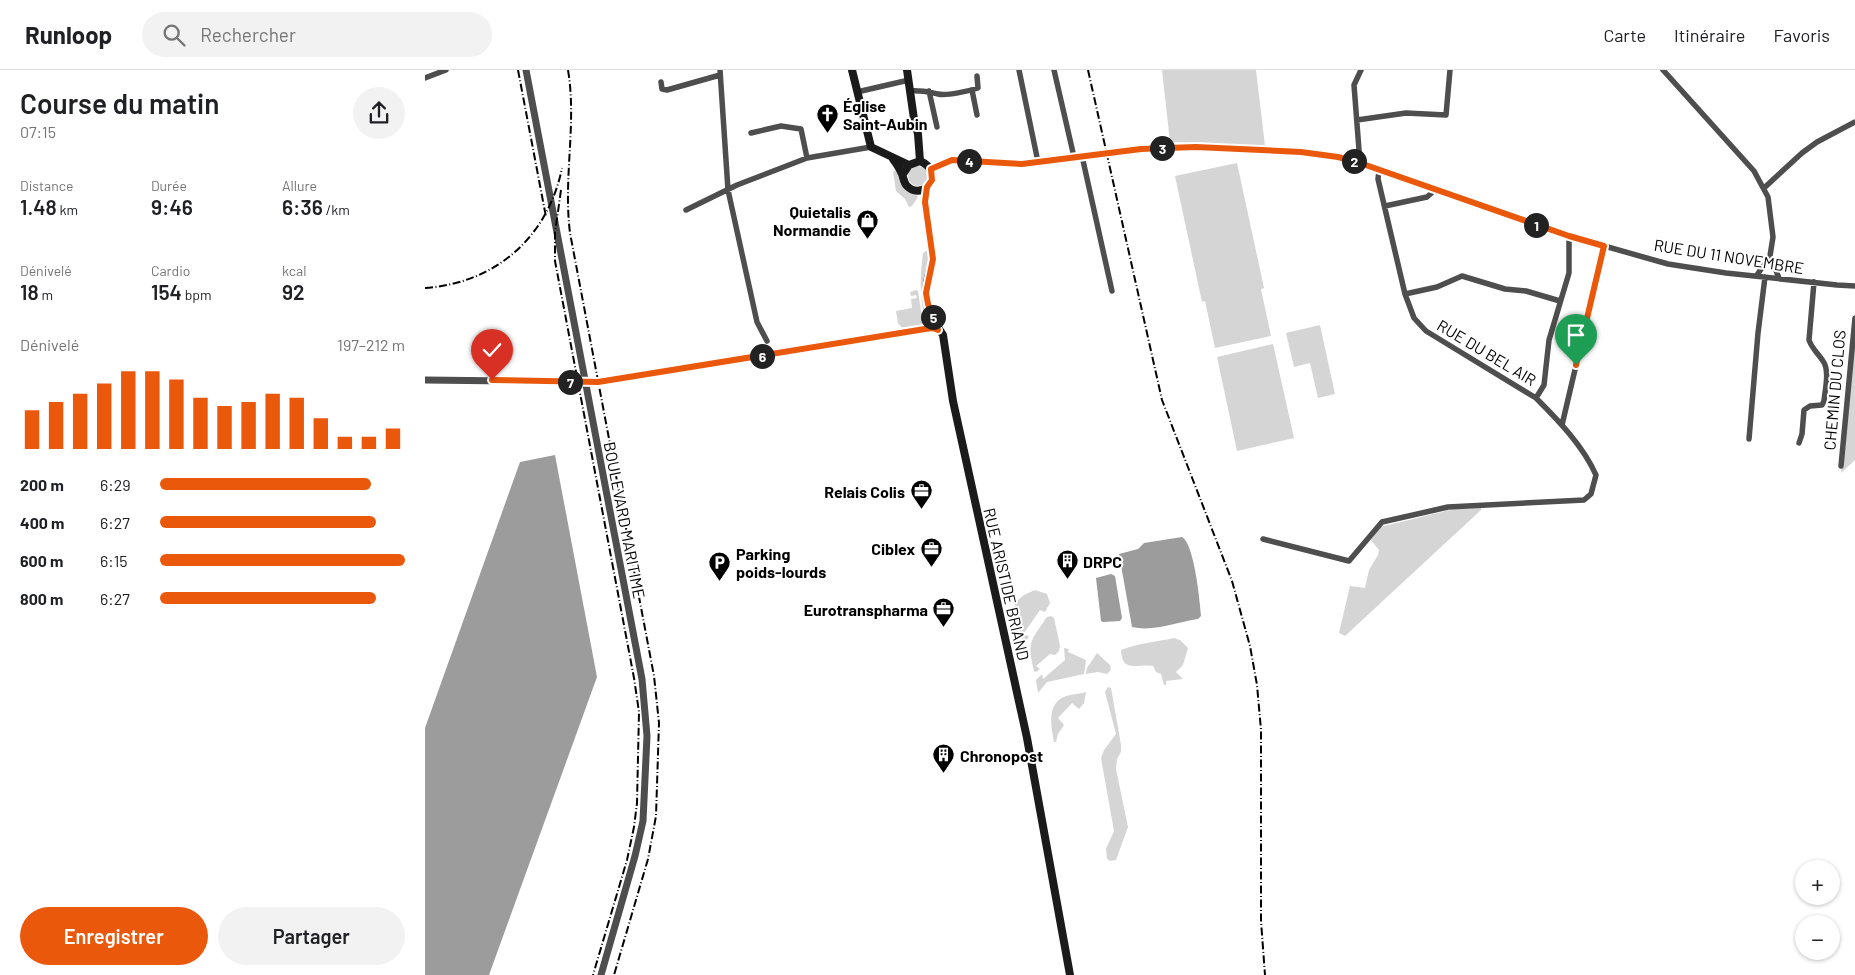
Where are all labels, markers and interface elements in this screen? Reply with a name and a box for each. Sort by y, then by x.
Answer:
search box [142,12,492,57]
text: Runloop [25,20,112,49]
icon: search [160,21,188,49]
text: Rechercher [200,23,296,46]
text: Carte [1603,24,1646,46]
text: Itinéraire [1674,24,1745,46]
text: Favoris [1773,24,1830,46]
text: Course du matin [20,86,219,120]
button: share [353,87,405,139]
place label: Église Saint-Aubin [843,96,928,133]
church icon: Église Saint-Aubin [815,102,839,133]
text: 07:15 [20,122,56,141]
pin: 3 [1149,136,1175,160]
text: 3 [1159,140,1166,157]
pin: 4 [957,148,981,174]
pin: 2 [1341,148,1367,174]
text: 4 [965,153,974,170]
text: 2 [1351,153,1358,170]
text: Distance [20,177,73,194]
text: Durée [151,177,187,194]
text: Allure [282,177,317,194]
text: 1.48 [20,194,57,219]
text: 9:46 [151,194,193,219]
text: 6:36 [282,194,323,219]
text: km [57,201,78,218]
text: /km [323,201,350,218]
place label: Quietalis Normandie [773,202,851,239]
shop icon: Quietalis Normandie [855,208,879,239]
pin: 1 [1523,212,1549,238]
text: 1 [1534,217,1539,234]
street label: RUE DU 11 NOVEMBRE [1653,235,1805,277]
text: Dénivelé [20,262,72,279]
text: Cardio [151,262,190,279]
text: kcal [282,262,306,279]
text: 18 [20,279,39,304]
text: 154 [151,279,182,304]
text: 92 [282,279,305,304]
text: m [39,286,53,303]
text: bpm [182,286,212,303]
pin: 5 [921,304,945,330]
text: 5 [930,309,937,326]
pin [1555,314,1597,365]
street label: RUE DU BEL AIR [1434,315,1540,389]
icon: arrive [1562,321,1590,349]
pin [471,329,513,380]
street label: CHEMIN DU CLOS [1819,329,1849,451]
text: Dénivelé [20,335,79,354]
text: 197–212 m [337,335,405,354]
icon: check [478,336,506,364]
pin: 6 [749,344,775,368]
text: 6 [759,348,766,365]
pin: 7 [557,370,583,394]
text: 7 [567,374,574,391]
street label: BOULEVARD MARITIME [600,440,650,600]
text: 200 m [20,475,64,494]
text: 6:29 [100,475,131,494]
office icon: Relais Colis [909,479,933,510]
place label: Relais Colis [824,482,905,501]
street label: RUE ARISTIDE BRIAND [980,506,1034,662]
text: 400 m [20,513,64,532]
text: 6:27 [100,513,130,532]
office icon: Ciblex [919,536,943,567]
place label: Ciblex [871,539,915,558]
place label: Parking poids-lourds [736,544,826,581]
building icon: DRPC [1055,549,1079,580]
parking icon: Parking poids-lourds [708,550,732,581]
text: 600 m [20,551,63,570]
text: 6:15 [100,551,128,570]
place label: DRPC [1083,552,1122,571]
text: 800 m [20,589,63,608]
text: 6:27 [100,589,130,608]
office icon: Eurotranspharma [932,597,956,628]
place label: Eurotranspharma [804,600,928,619]
building icon: Chronopost [932,743,956,774]
place label: Chronopost [960,746,1043,765]
map controls [1795,860,1840,960]
button: + [1795,860,1840,905]
button: Enregistrer [20,907,208,965]
button: Partager [218,907,405,965]
button: − [1795,915,1840,960]

